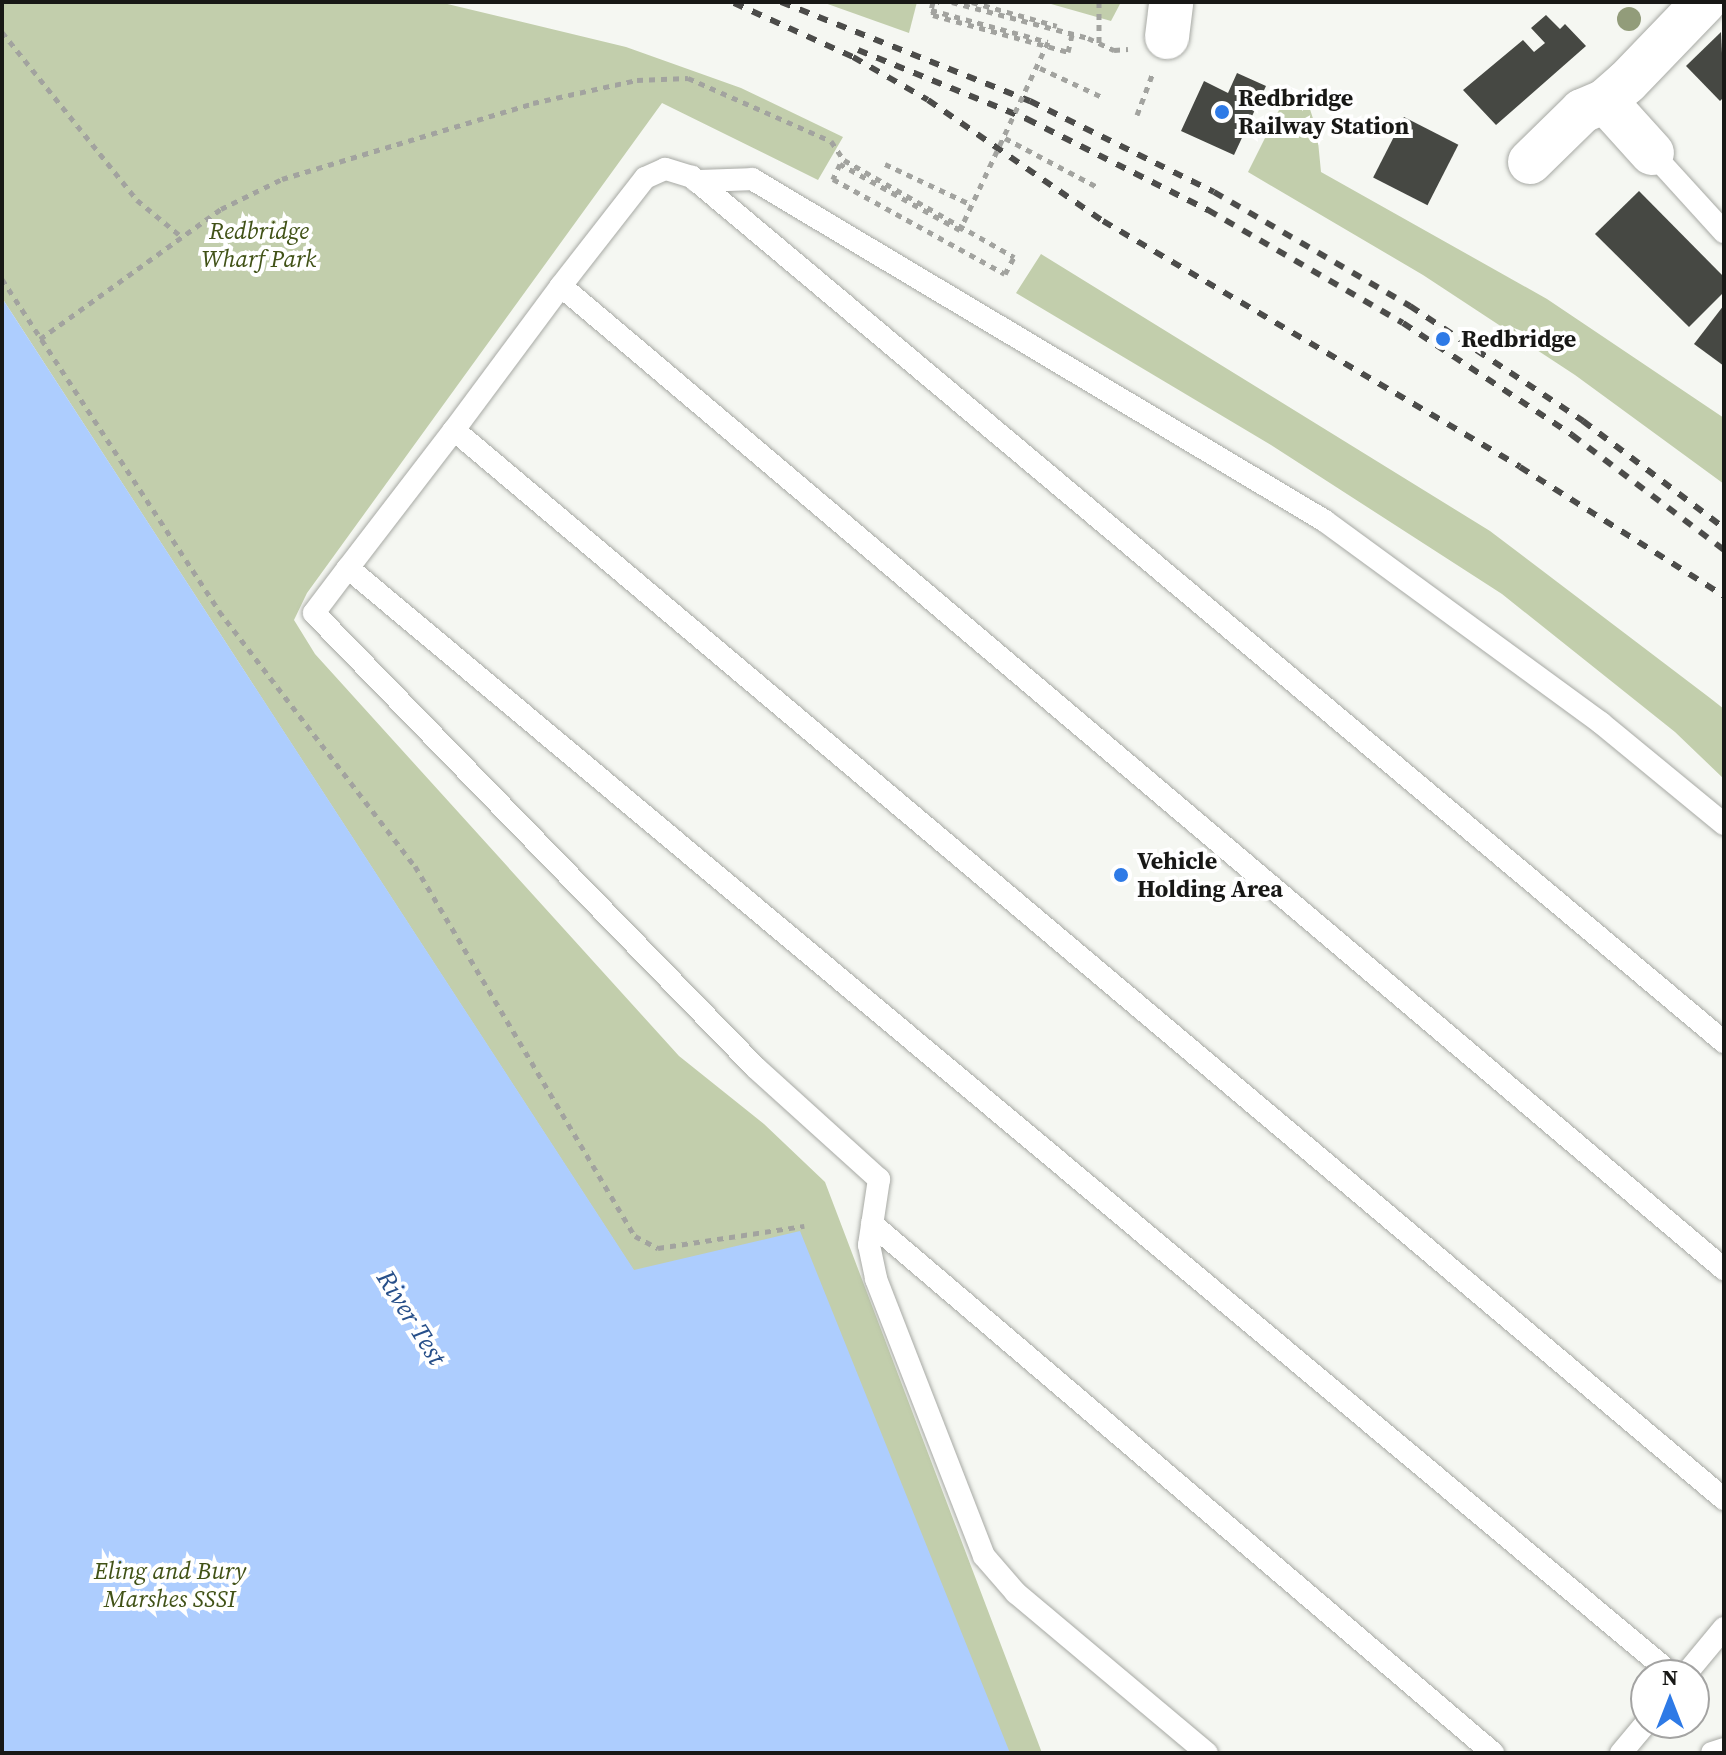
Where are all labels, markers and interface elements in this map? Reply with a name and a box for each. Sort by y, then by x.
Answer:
place label: Redbridge Railway Station [1238,84,1409,140]
marker: Redbridge Railway Station [1213,103,1231,121]
park label: Redbridge Wharf Park [202,217,316,273]
place label: Redbridge [1461,325,1576,353]
marker: Redbridge [1432,328,1454,350]
place label: Vehicle Holding Area [1137,847,1283,903]
marker: Vehicle Holding Area [1112,866,1130,884]
water label: River Test [370,1265,452,1371]
park label: Eling and Bury Marshes SSSI [94,1557,246,1613]
north arrow [1630,1659,1710,1739]
text: N [1662,1662,1678,1692]

